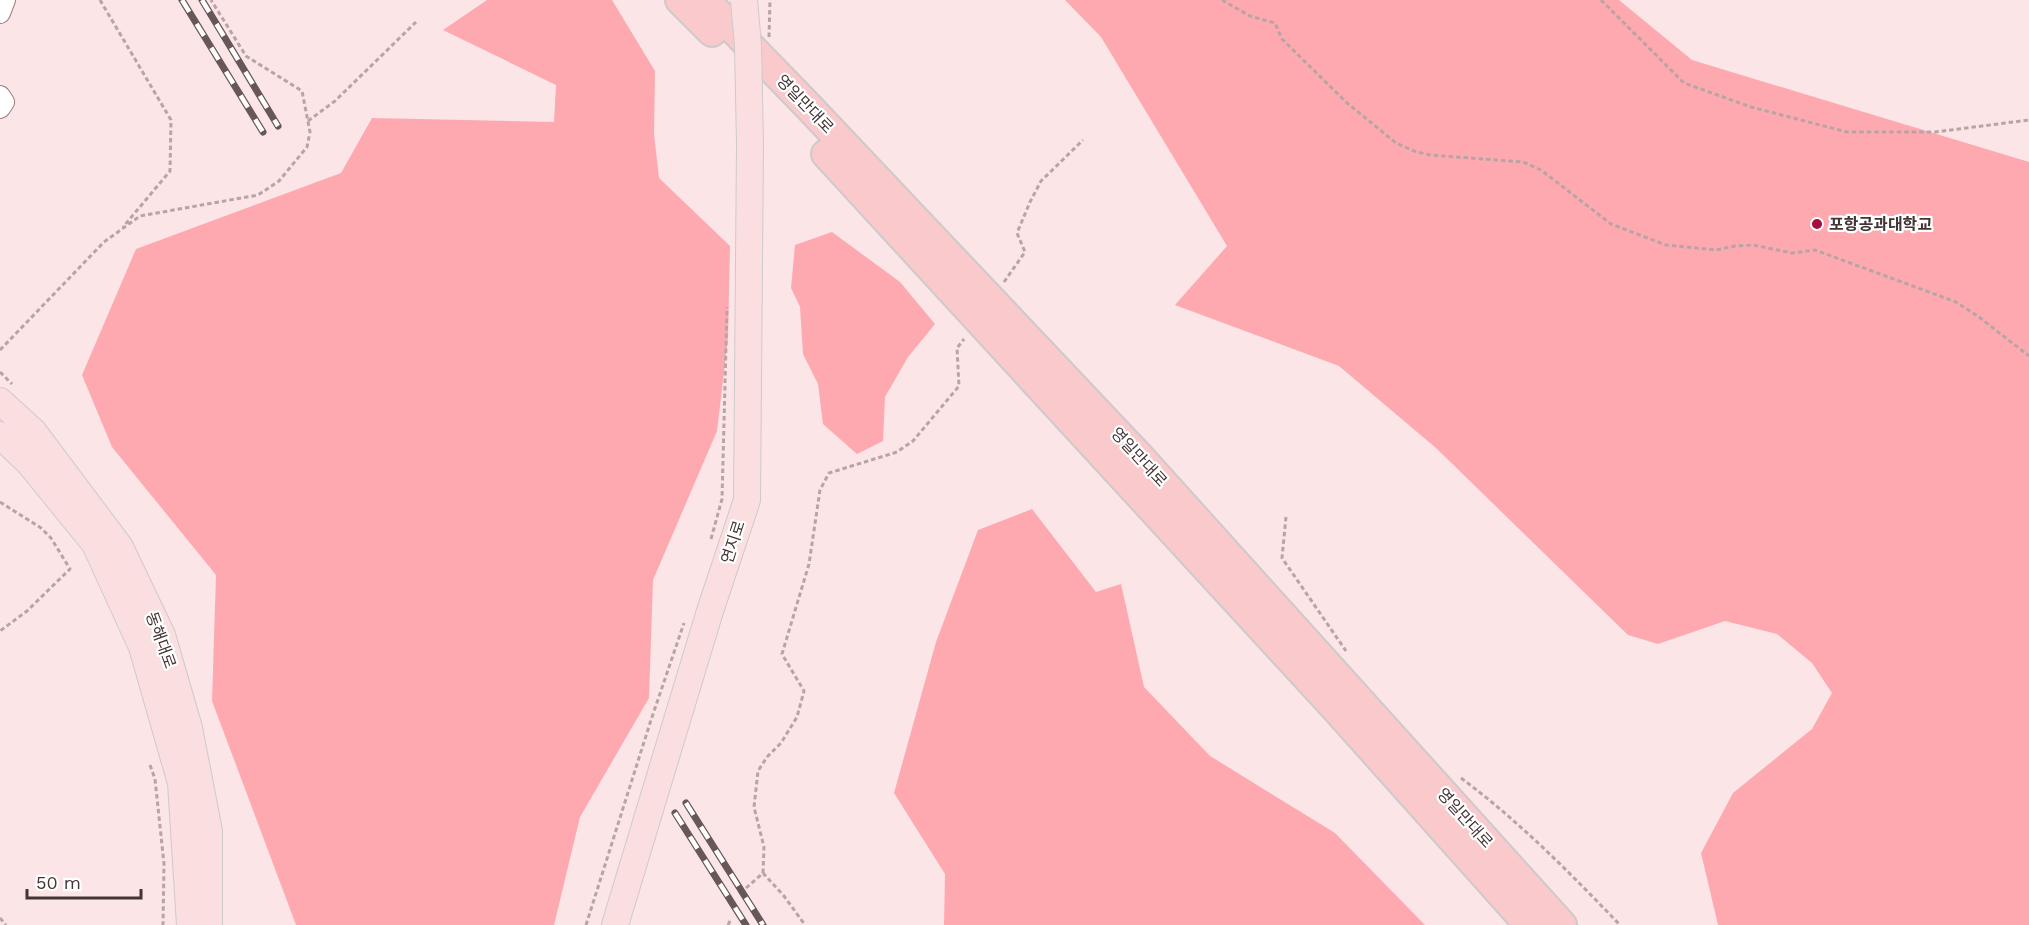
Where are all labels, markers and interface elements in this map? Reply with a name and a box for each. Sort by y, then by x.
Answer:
street label: 영일만대로 [773,71,838,137]
place label: 포항공과대학교 [1829,215,1932,234]
marker: 포항공과대학교 [1810,217,1824,231]
street label: 영일만대로 [1107,424,1171,491]
street label: 연지로 [717,518,749,566]
street label: 동해대로 [142,609,180,671]
street label: 영일만대로 [1433,784,1497,852]
scale bar [27,862,141,900]
text: 50 m [36,872,81,893]

